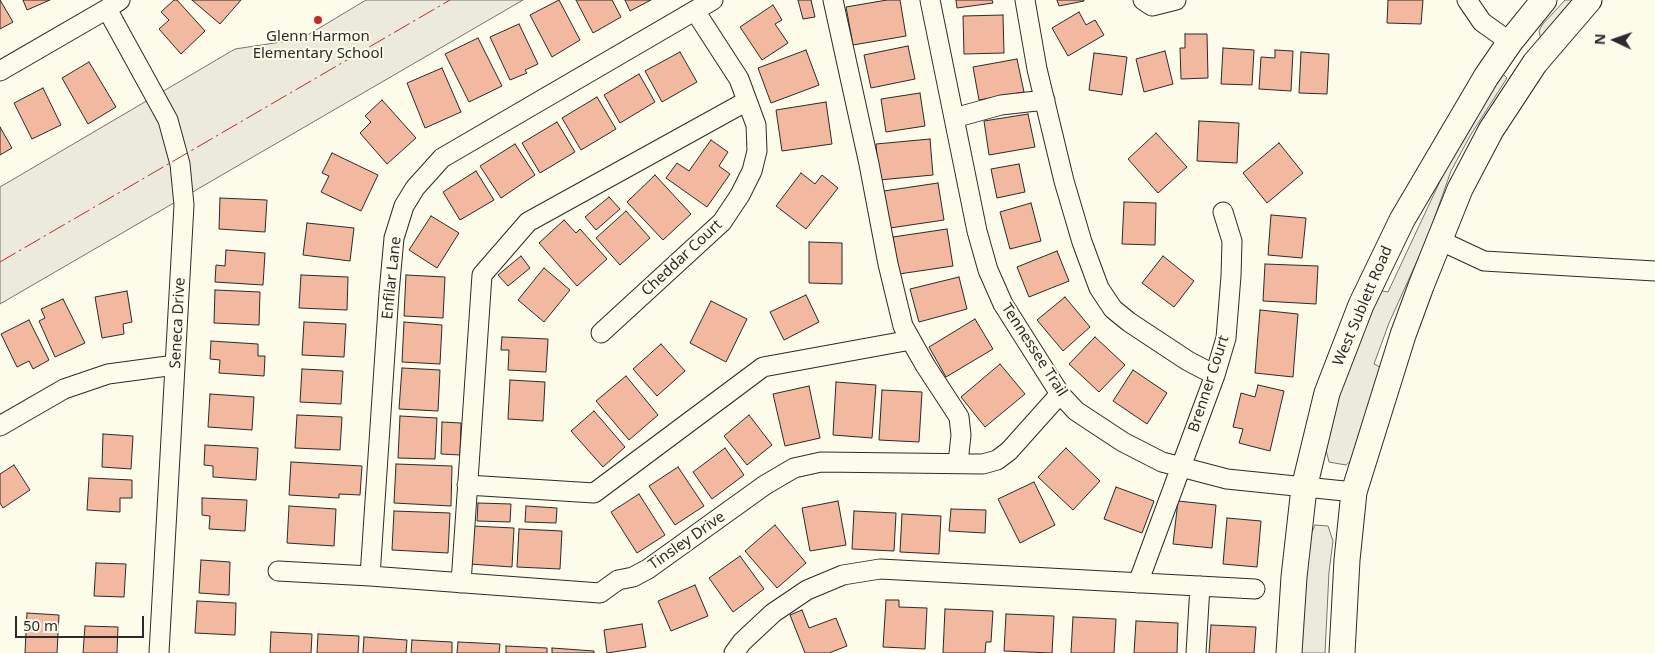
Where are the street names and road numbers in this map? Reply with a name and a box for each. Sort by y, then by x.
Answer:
street label: Cheddar Court [638,216,726,300]
street label: Enfilar Lane [379,236,405,320]
street label: West Sublett Road [1330,243,1396,369]
street label: Seneca Drive [167,277,189,369]
street label: Tennessee Trail [997,300,1071,400]
street label: Brenner Court [1185,333,1233,435]
street label: Tinsley Drive [645,508,729,574]

